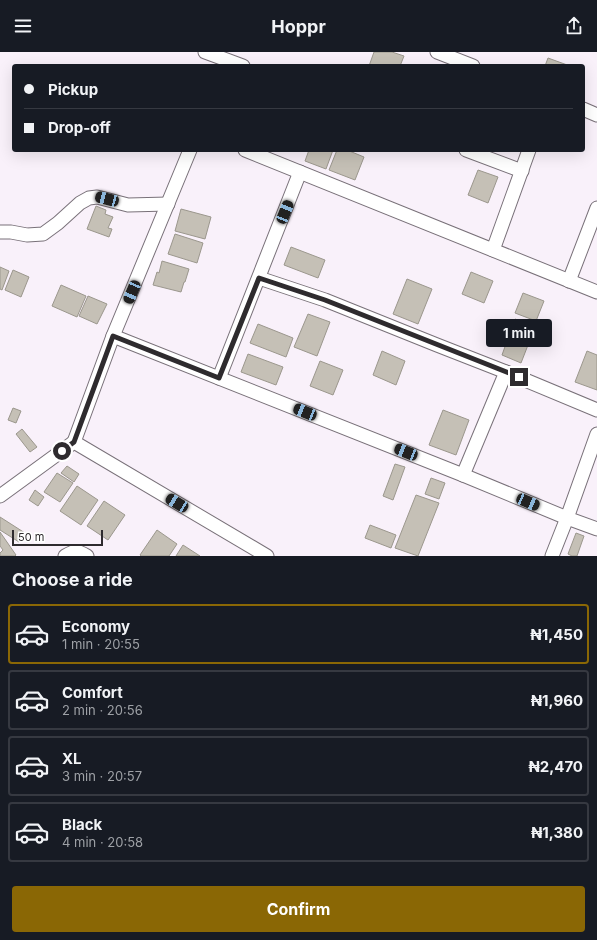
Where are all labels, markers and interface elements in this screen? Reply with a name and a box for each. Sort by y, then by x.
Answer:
icon: menu [12,15,34,37]
icon: share [563,15,585,37]
text: Hoppr [271,16,326,37]
text: Pickup [48,80,98,99]
text: Drop-off [48,118,111,137]
car [94,190,120,208]
car [275,199,295,225]
car [122,279,142,305]
callout: 1 min [486,319,552,347]
text: 1 min [503,325,535,341]
route end [510,368,528,386]
car [292,402,318,422]
route start [53,442,71,460]
car [393,442,419,462]
car [164,492,190,514]
car [515,492,541,512]
scale bar [12,528,103,547]
text: 50 m [18,530,44,544]
text: Choose a ride [12,569,133,590]
icon: car [14,616,50,652]
text: Economy [62,617,130,636]
text: ₦1,450 [530,625,583,644]
text: 1 min · 20:55 [62,636,140,652]
icon: car [14,682,50,718]
text: Comfort [62,683,123,702]
text: ₦1,960 [531,691,583,710]
text: 2 min · 20:56 [62,702,143,718]
icon: car [14,748,50,784]
text: XL [62,749,82,768]
text: ₦2,470 [528,757,583,776]
text: 3 min · 20:57 [62,768,142,784]
icon: car [14,814,50,850]
text: Black [62,815,102,834]
text: ₦1,380 [531,823,583,842]
text: 4 min · 20:58 [62,834,143,850]
button: Confirm [12,886,585,932]

